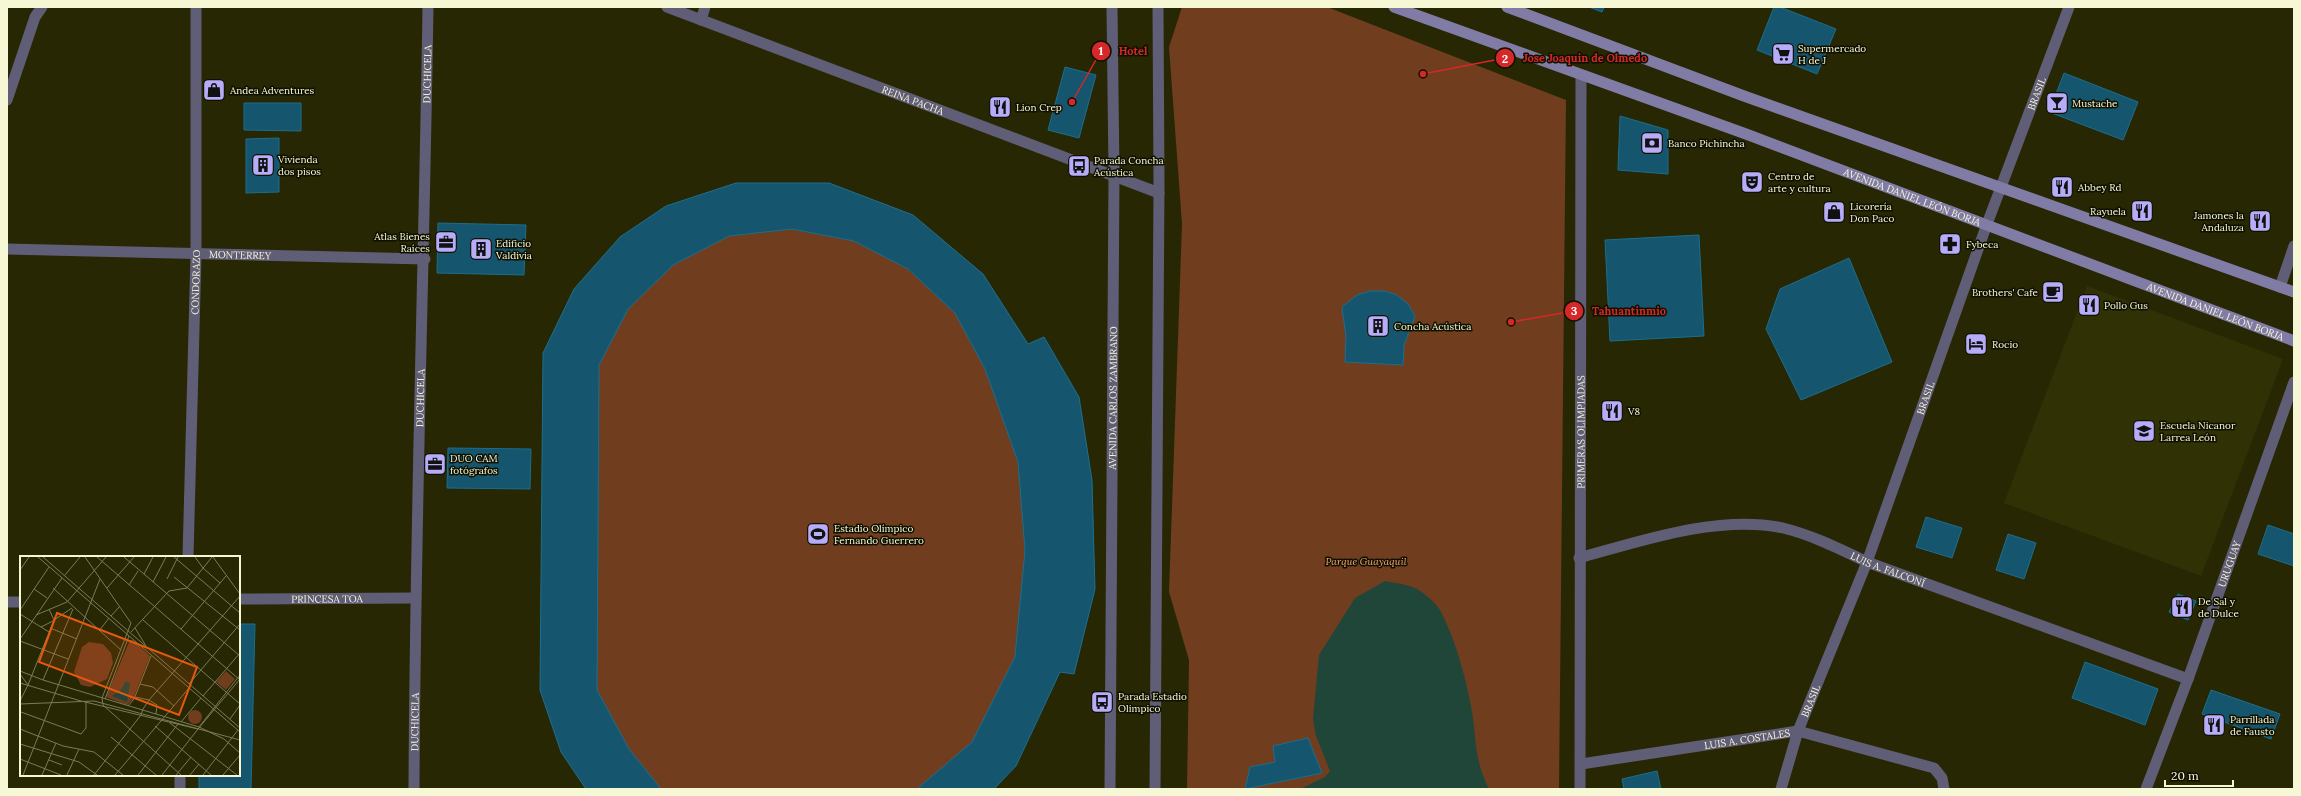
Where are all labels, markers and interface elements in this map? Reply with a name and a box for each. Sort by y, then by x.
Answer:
callout: Hotel [1091,39,1155,62]
supermarket icon: Supermercado H de J [1770,41,1796,67]
place label: Supermercado H de J [1798,42,1866,67]
text: 1 [1099,43,1104,58]
street label: DUCHICELA [420,44,434,103]
text: Hotel [1119,44,1148,58]
callout: Jose Joaquin de Olmedo [1495,47,1655,70]
text: 2 [1502,51,1508,66]
text: Jose Joaquin de Olmedo [1523,51,1647,65]
street label: BRASIL [2024,75,2048,112]
shop icon: Andea Adventures [201,77,227,103]
street label: REINA PACHA [880,82,947,118]
place label: Andea Adventures [229,84,315,97]
bar icon: Mustache [2044,90,2070,116]
restaurant icon: Lion Crep [987,94,1013,120]
place label: Mustache [2072,97,2118,110]
place label: Lion Crep [1016,101,1062,114]
bank icon: Banco Pichincha [1639,130,1665,156]
place label: Banco Pichincha [1668,137,1745,150]
building icon: Vivienda dos pisos [250,152,276,178]
place label: Vivienda dos pisos [277,153,321,178]
bus stop icon: Parada Concha Acústica [1066,153,1092,179]
place label: Parada Concha Acústica [1093,154,1164,179]
street label: AVENIDA DANIEL LEÓN BORJA [1841,165,1983,229]
theatre icon: Centro de arte y cultura [1739,169,1765,195]
place label: Centro de arte y cultura [1768,170,1831,195]
restaurant icon: Abbey Rd [2049,174,2075,200]
place label: Abbey Rd [2077,181,2121,194]
restaurant icon: Rayuela [2129,198,2155,224]
shop icon: Licorería Don Paco [1821,199,1847,225]
place label: Licorería Don Paco [1850,200,1894,225]
place label: Rayuela [2090,205,2126,218]
restaurant icon: Jamones la Andaluza [2247,208,2273,234]
place label: Jamones la Andaluza [2193,209,2244,234]
office icon: Atlas Bienes Raíces [433,229,459,255]
place label: Atlas Bienes Raíces [373,230,430,255]
pharmacy icon: Fybeca [1937,231,1963,257]
building icon: Edificio Valdivia [468,236,494,262]
place label: Edificio Valdivia [495,237,532,262]
place label: Fybeca [1966,238,1998,251]
street label: MONTERREY [209,247,272,262]
street label: CONDORAZO [188,250,203,315]
cafe icon: Brothers' Cafe [2040,279,2066,305]
street label: AVENIDA DANIEL LEÓN BORJA [2144,279,2286,343]
place label: Brothers' Cafe [1972,286,2039,299]
restaurant icon: Pollo Gus [2076,292,2102,318]
place label: Pollo Gus [2104,299,2148,312]
callout: Tahuantinmio [1564,300,1674,323]
text: 3 [1571,303,1578,318]
text: Tahuantinmio [1592,304,1666,318]
building icon: Concha Acústica [1365,313,1391,339]
place label: Concha Acústica [1394,320,1471,333]
street label: AVENIDA CARLOS ZAMBRANO [1106,326,1120,471]
hotel icon: Rocio [1963,331,1989,357]
place label: Rocio [1992,338,2018,351]
street label: DUCHICELA [413,368,427,427]
street label: PRIMERAS OLIMPIADAS [1574,375,1587,489]
street label: BRASIL [1913,380,1937,416]
restaurant icon: V8 [1599,398,1625,424]
place label: V8 [1627,405,1641,418]
school or university icon: Escuela Nicanor Larrea León [2131,418,2157,444]
place label: Escuela Nicanor Larrea León [2160,419,2236,444]
office icon: DUO CAM fotógrafos [422,451,448,477]
place label: DUO CAM fotógrafos [450,452,498,477]
sports icon: Estadio Olímpico Fernando Guerrero [805,521,831,547]
place label: Estadio Olímpico Fernando Guerrero [834,522,924,547]
street label: URUGUAY [2215,538,2244,589]
street label: LUIS A. FALCONÍ [1848,549,1928,589]
park label: Parque Guayaquil [1325,555,1407,568]
inset map [20,556,240,776]
street label: PRINCESA TOA [291,592,364,605]
restaurant icon: De Sal y de Dulce [2169,594,2195,620]
place label: De Sal y de Dulce [2198,595,2239,620]
street label: BRASIL [1798,682,1823,719]
bus stop icon: Parada Estadio Olimpico [1089,689,1115,715]
place label: Parada Estadio Olimpico [1118,690,1187,715]
street label: DUCHICELA [408,692,421,751]
restaurant icon: Parrillada de Fausto [2201,712,2227,738]
place label: Parrillada de Fausto [2230,713,2275,738]
street label: LUIS A. COSTALES [1703,726,1791,752]
scale bar [2165,762,2233,788]
text: 20 m [2171,768,2199,783]

